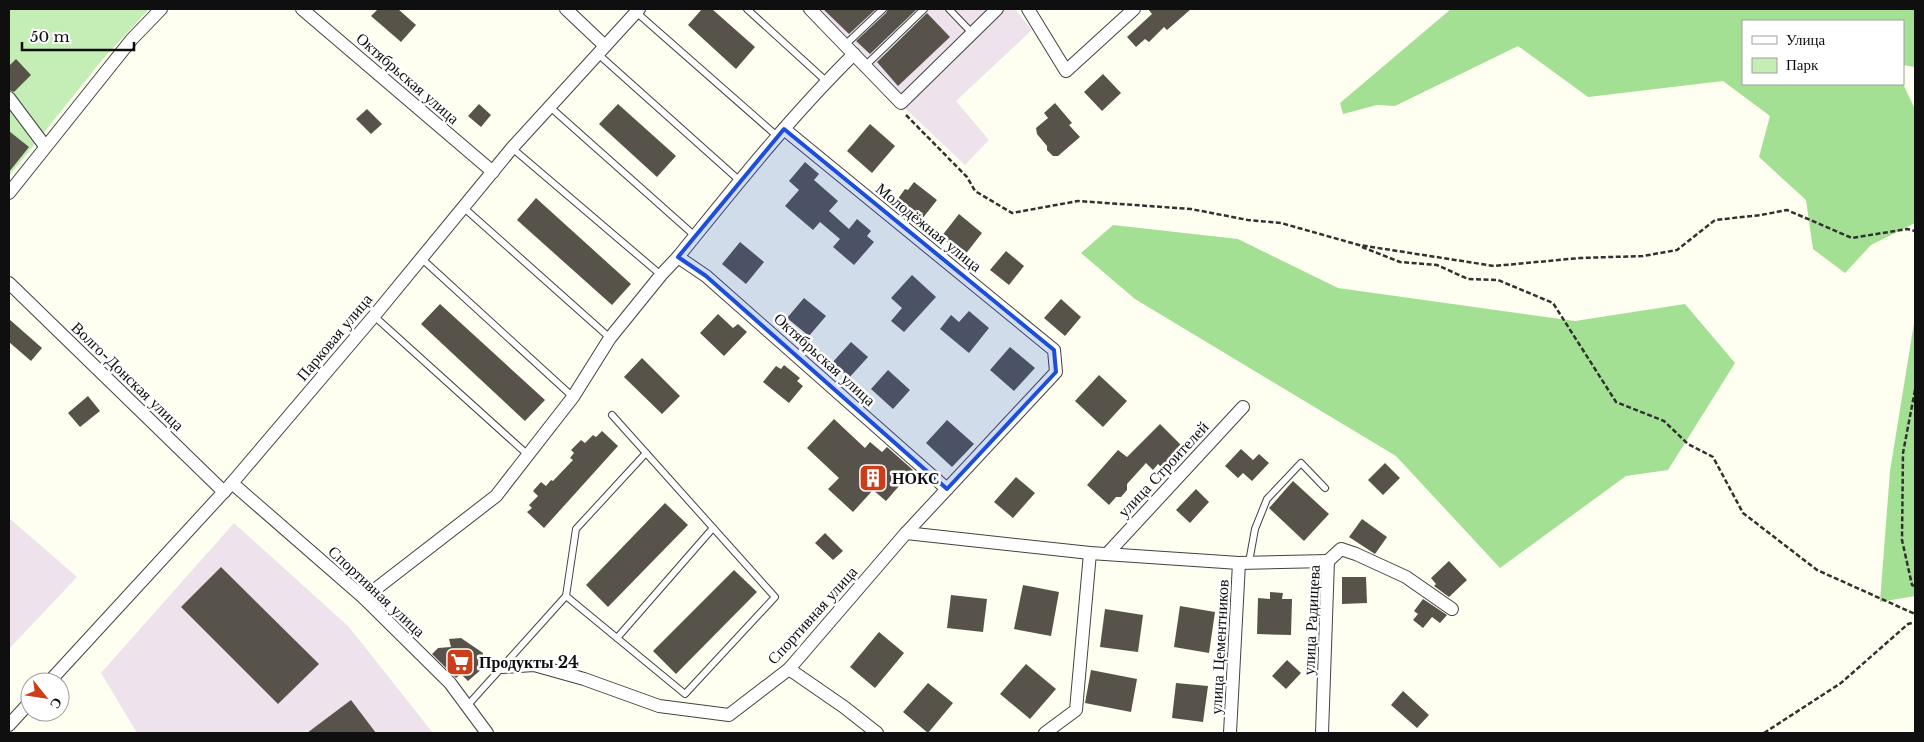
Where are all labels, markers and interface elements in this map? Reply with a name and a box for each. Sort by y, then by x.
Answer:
scale bar [22,20,135,52]
legend [1742,20,1904,85]
text: 50 m [30,27,70,46]
street label: Октябрьская улица [352,28,464,128]
text: Улица [1786,30,1825,49]
text: Парк [1786,55,1819,74]
street label: Молодёжная улица [872,178,986,276]
street label: Парковая улица [292,289,376,385]
street label: Октябрьская улица [770,308,880,410]
street label: Волго-Донская улица [68,317,188,435]
street label: улица Строителей [1113,417,1213,521]
building icon: НОКС [858,463,888,493]
place label: НОКС [892,468,940,488]
street label: Спортивная улица [324,541,430,641]
street label: Спортивная улица [763,562,861,668]
street label: улица Радищева [1298,564,1324,676]
street label: улица Цементников [1205,579,1233,715]
supermarket icon: Продукты 24 [445,647,475,677]
place label: Продукты 24 [479,652,579,672]
north arrow [20,672,70,722]
text: С [46,695,67,712]

